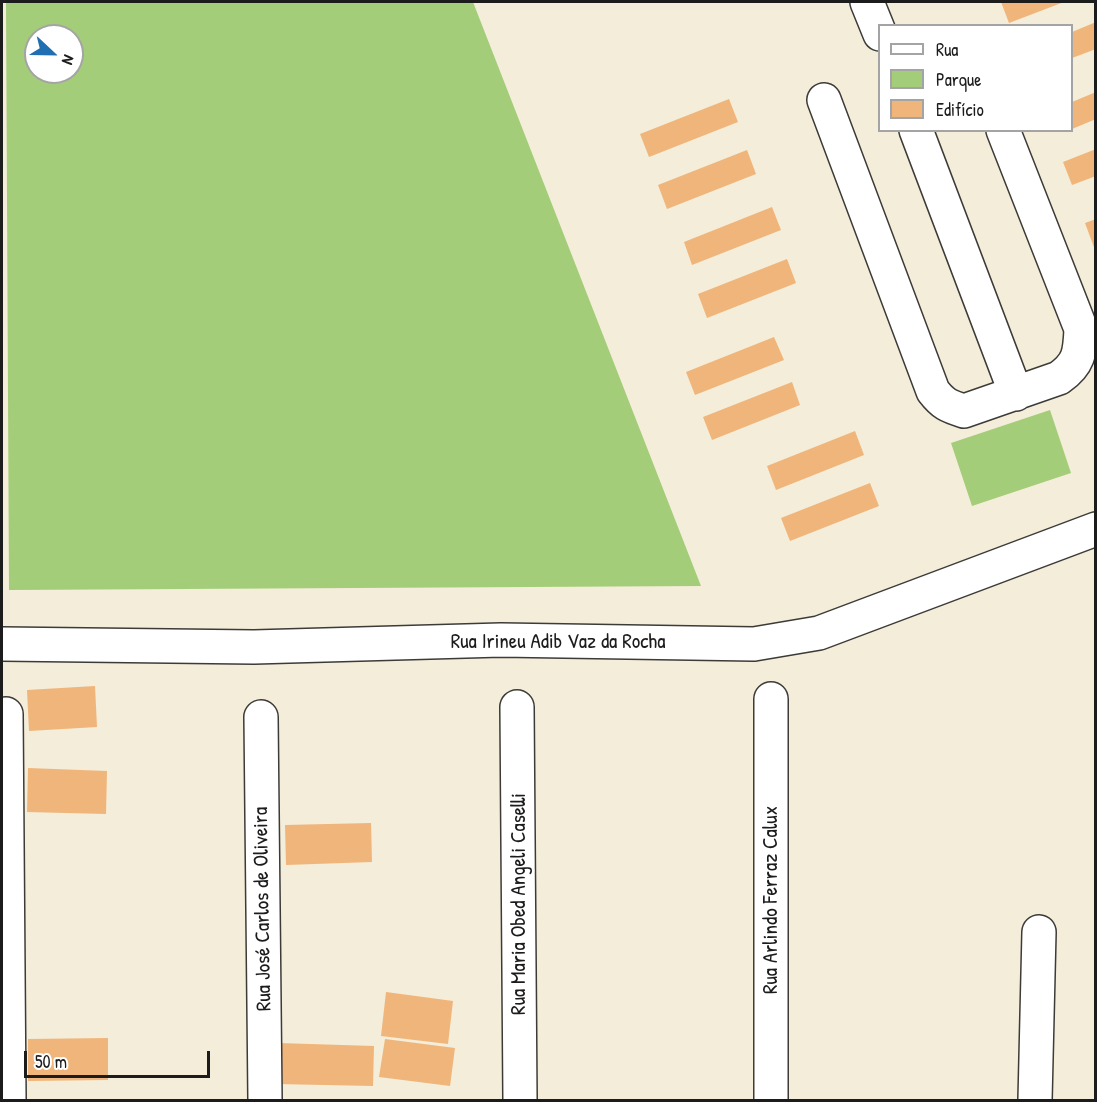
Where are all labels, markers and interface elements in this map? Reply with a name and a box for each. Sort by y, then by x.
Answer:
north arrow [24,24,84,84]
legend [878,24,1073,132]
text: Rua [936,37,958,62]
text: N [57,52,81,68]
text: Parque [936,67,981,92]
text: Edifício [936,97,984,122]
street label: Rua Irineu Adib Vaz da Rocha [451,629,665,655]
street label: Rua Maria Obed Angeli Caselli [506,793,532,1015]
street label: Rua Arlindo Ferraz Calux [758,806,784,994]
street label: Rua José Carlos de Oliveira [249,807,277,1011]
scale bar [27,1039,213,1077]
text: 50 m [35,1049,67,1074]

